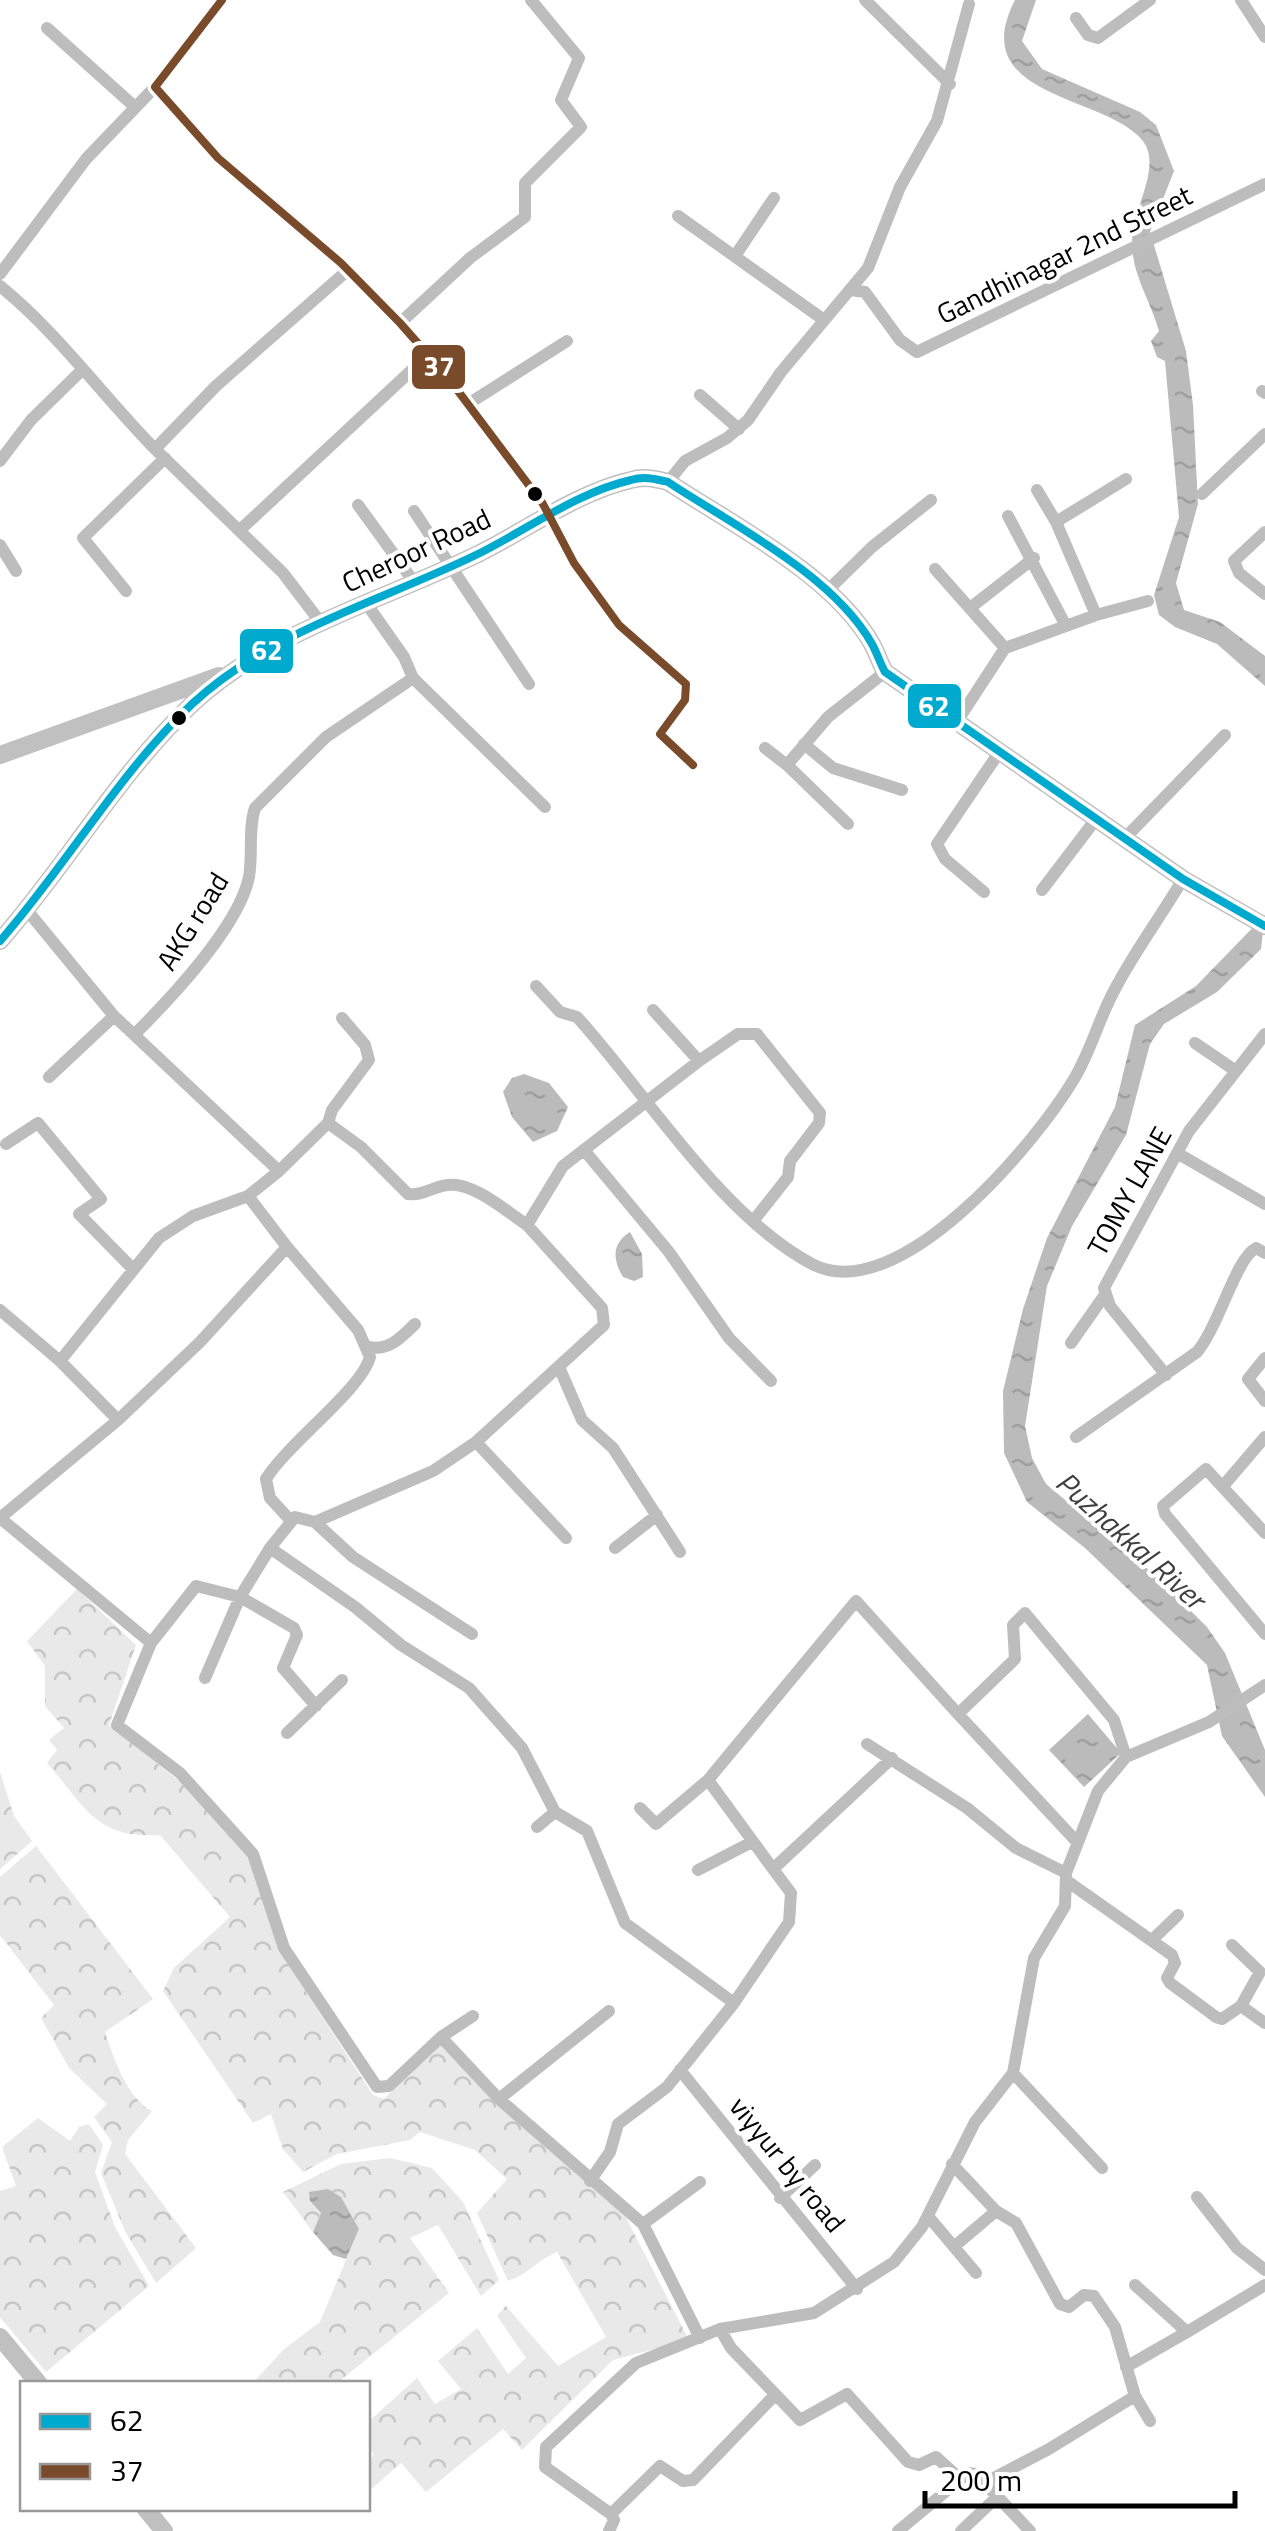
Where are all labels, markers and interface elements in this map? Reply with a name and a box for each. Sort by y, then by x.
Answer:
street label: Gandhinagar 2nd Street [929,173,1199,335]
line badge: 37 [410,343,467,391]
text: 37 [423,344,455,387]
unlabelled marker [525,484,545,504]
street label: Cheroor Road [334,497,498,603]
line badge: 62 [238,627,295,675]
text: 62 [251,628,283,671]
line badge: 62 [906,682,963,730]
text: 62 [918,684,950,727]
unlabelled marker [169,708,189,728]
street label: AKG road [145,864,239,978]
street label: TOMY LANE [1076,1119,1182,1263]
water label: Puzhakkal River [1046,1460,1219,1622]
street label: viyyur by road [720,2087,856,2241]
legend [20,2381,370,2511]
text: 62 [110,2397,144,2443]
scale bar [925,2446,1235,2508]
text: 37 [110,2447,144,2493]
text: 200 m [940,2457,1022,2503]

